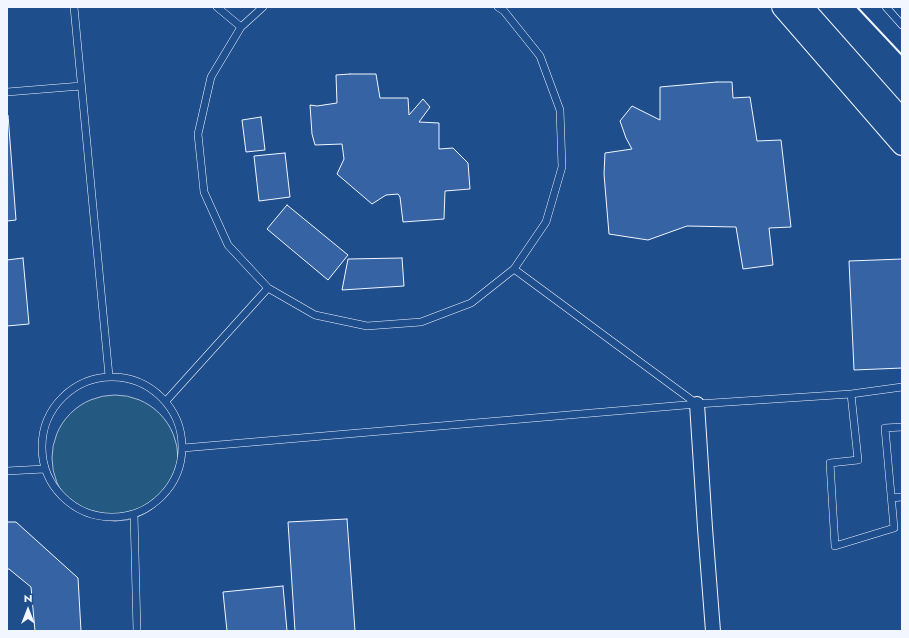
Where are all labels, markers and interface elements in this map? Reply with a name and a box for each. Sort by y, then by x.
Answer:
north arrow [8,590,48,630]
text: N [24,590,32,606]

